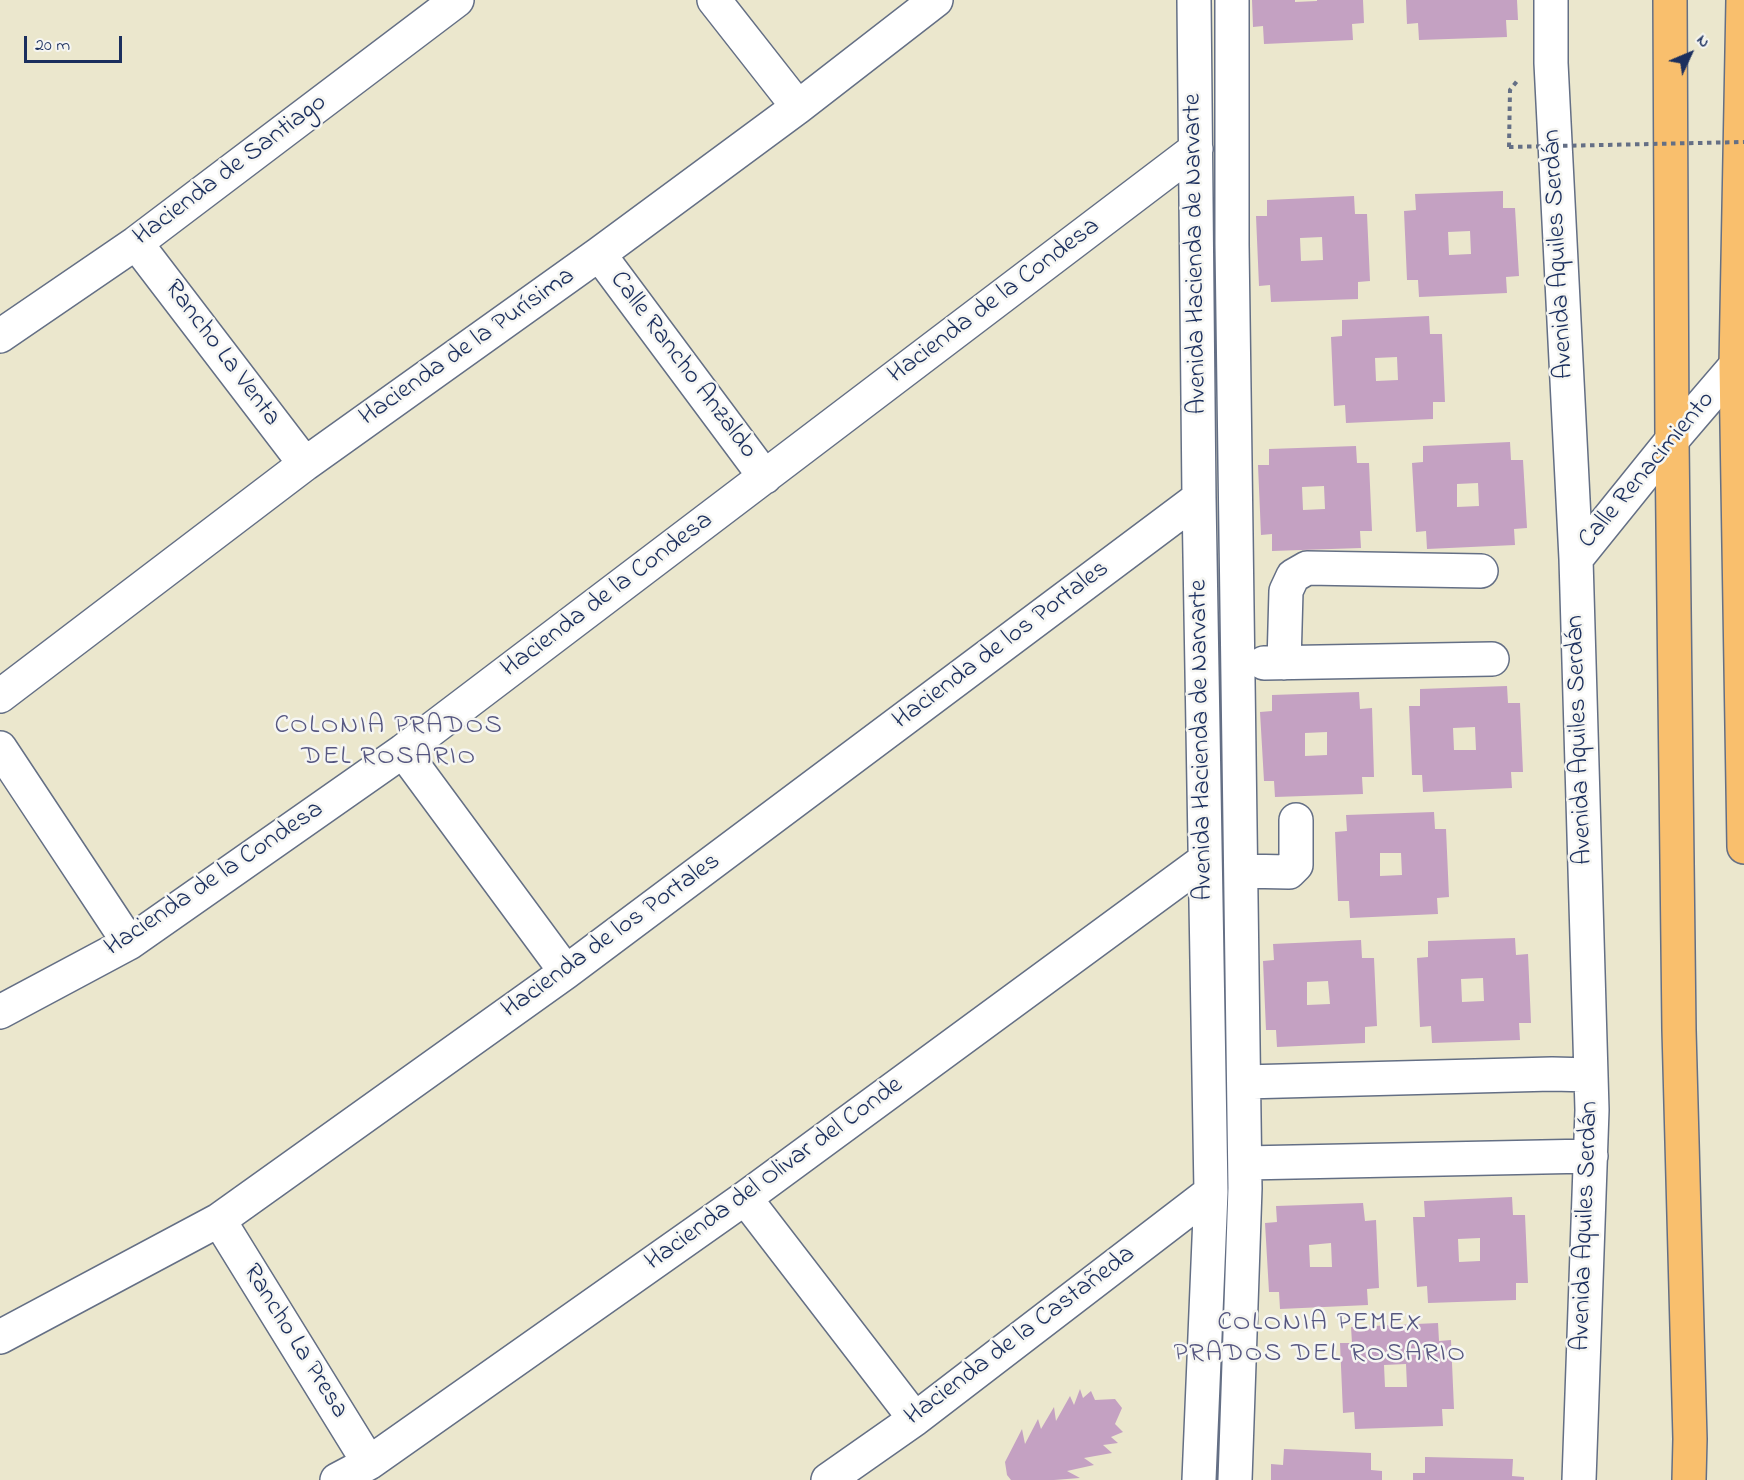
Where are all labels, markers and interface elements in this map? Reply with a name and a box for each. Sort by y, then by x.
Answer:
scale bar [27,24,124,62]
north arrow [1660,24,1720,84]
text: N [1691,29,1715,54]
text: 20 m [35,33,70,59]
street label: Hacienda de Santiago [128,88,334,254]
street label: Avenida Hacienda de Narvarte [1179,93,1215,415]
street label: Avenida Aquiles Serdán [1538,128,1582,380]
street label: Hacienda de la Condesa [883,212,1107,392]
street label: Hacienda de la Purísima [354,262,582,434]
street label: Calle Rancho Anzaldo [601,266,763,466]
street label: Rancho La Venta [156,275,286,433]
street label: Calle Renacimiento [1573,386,1723,556]
street label: Hacienda de la Condesa [496,506,720,686]
street label: Hacienda de los Portales [888,555,1116,737]
street label: Avenida Hacienda de Narvarte [1185,579,1221,901]
street label: Avenida Aquiles Serdán [1561,614,1601,866]
district label: COLONIA PRADOS DEL ROSARIO [275,712,503,775]
street label: Hacienda de la Condesa [100,795,330,965]
street label: Hacienda de los Portales [497,847,727,1027]
street label: Hacienda del Olivar del Conde [640,1071,910,1279]
street label: Avenida Aquiles Serdán [1567,1100,1607,1352]
street label: Hacienda de la Castañeda [900,1240,1142,1434]
street label: Rancho La Presa [234,1259,354,1425]
district label: COLONIA PEMEX PRADOS DEL ROSARIO [1173,1309,1467,1372]

